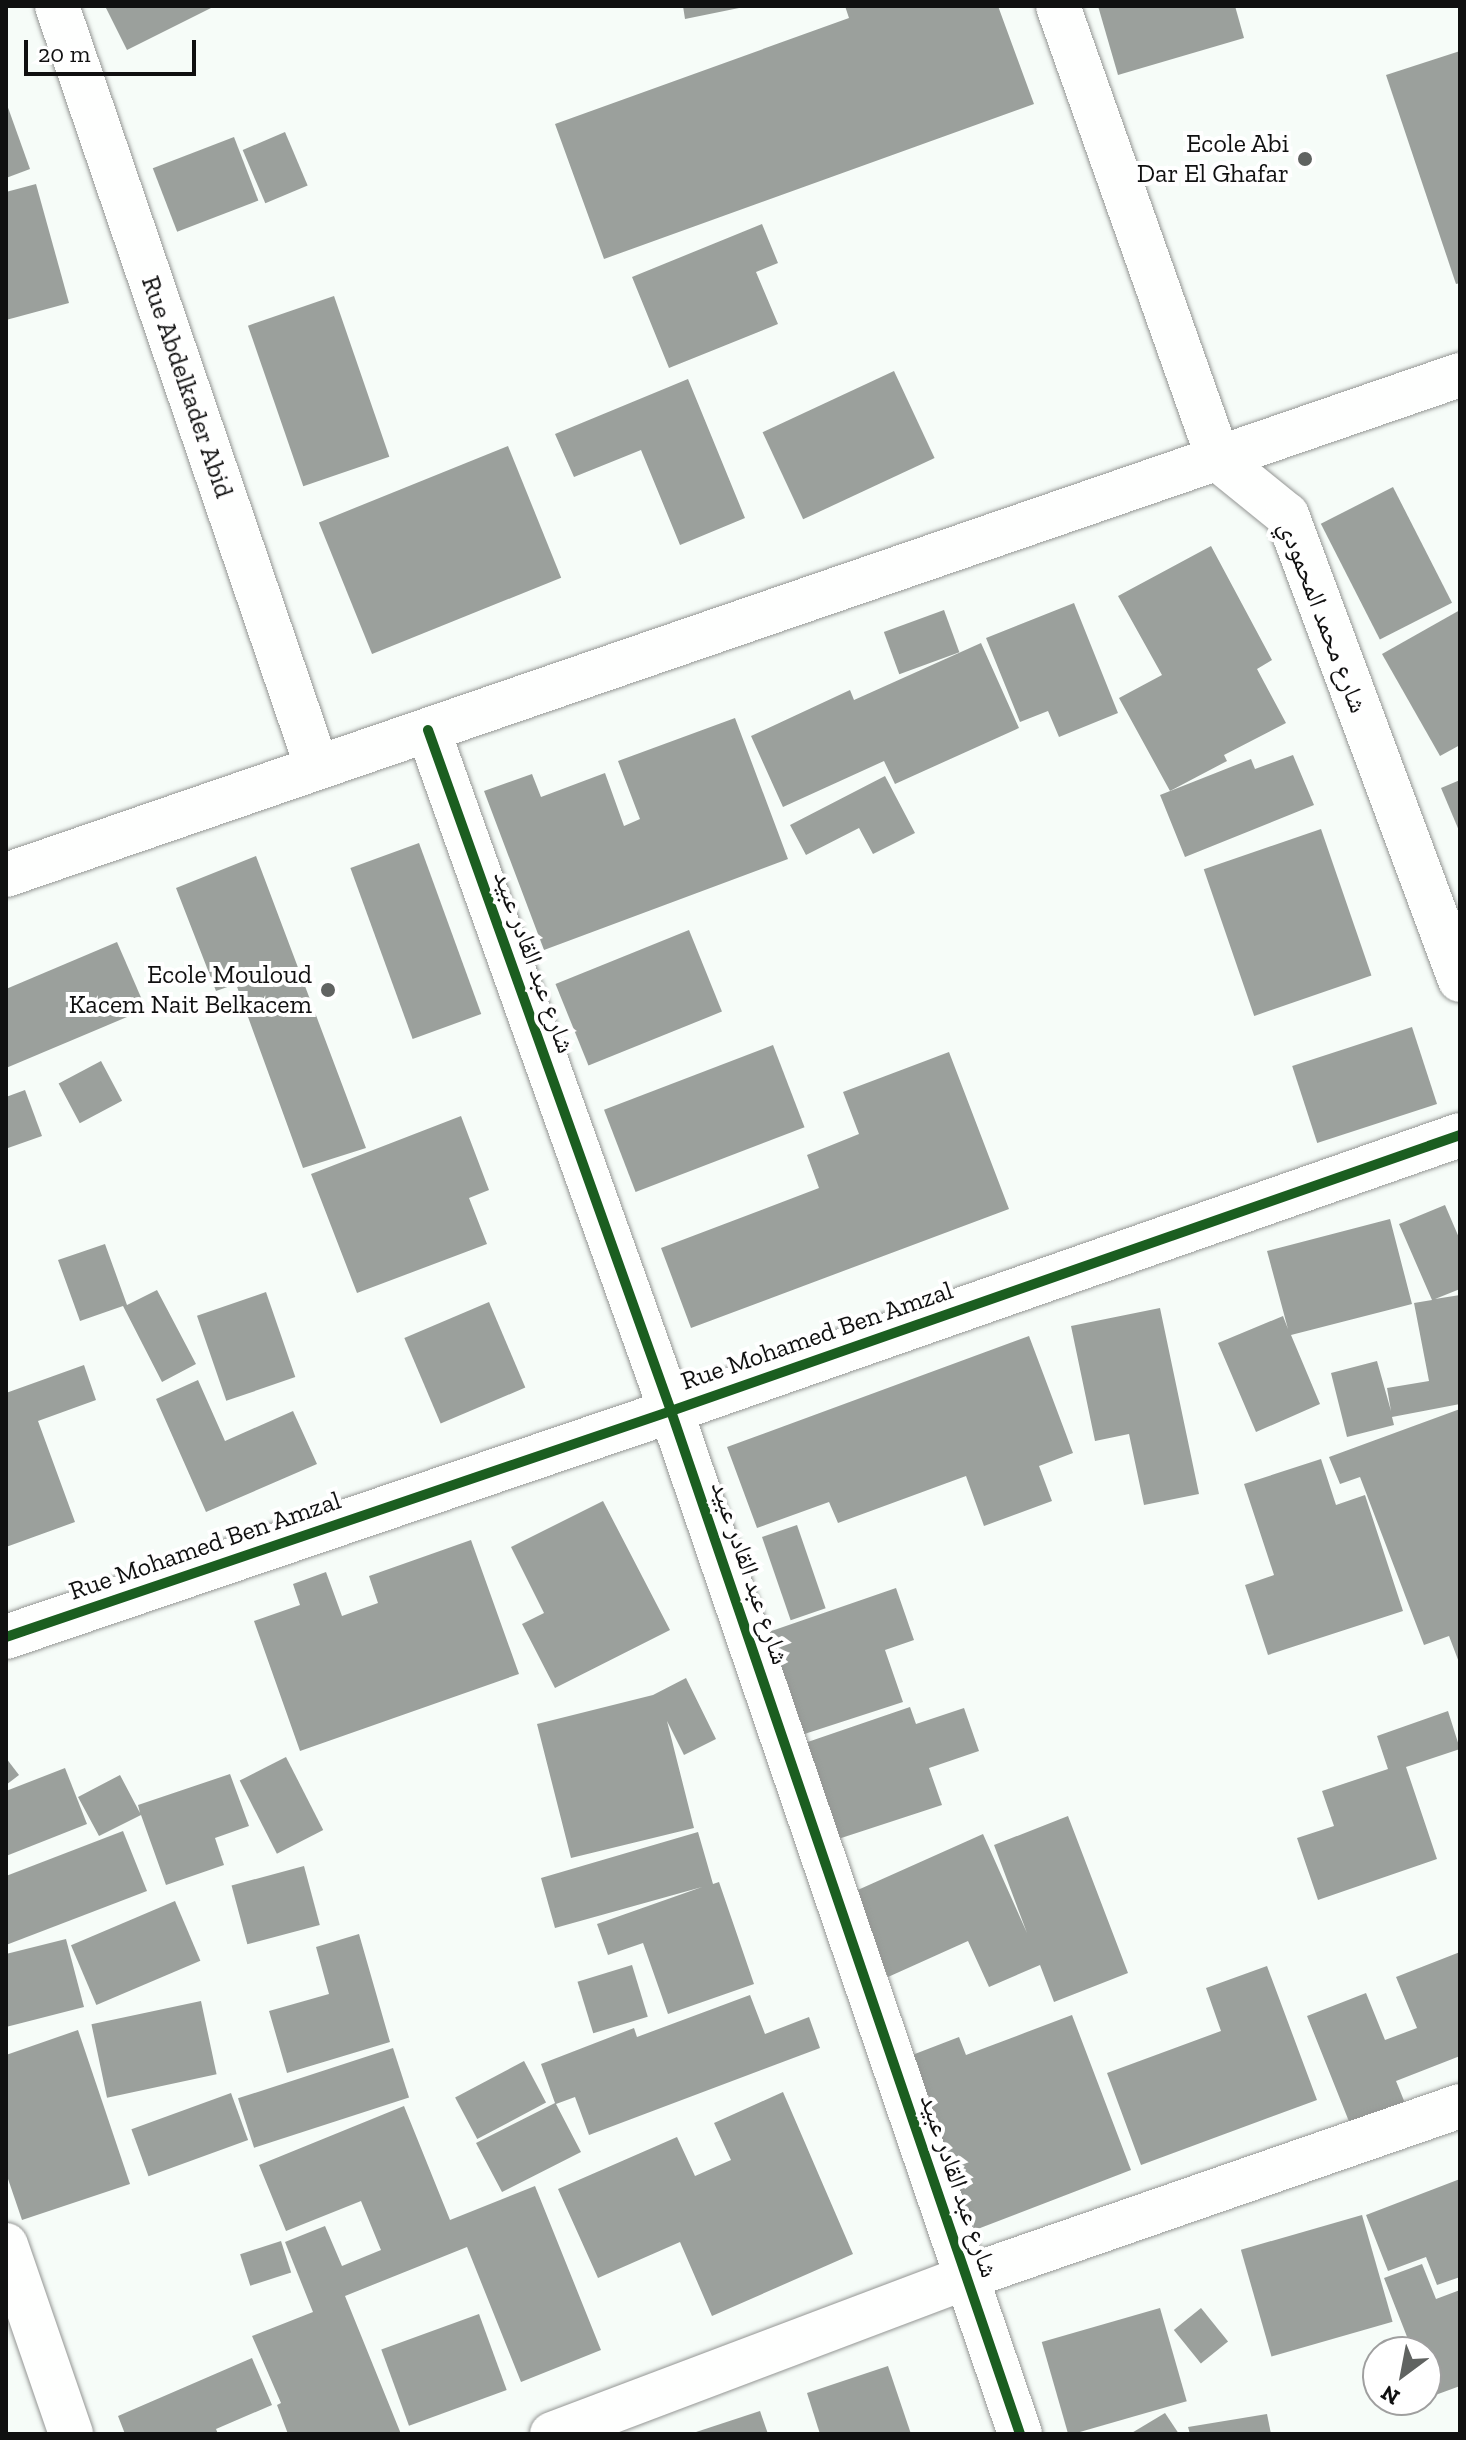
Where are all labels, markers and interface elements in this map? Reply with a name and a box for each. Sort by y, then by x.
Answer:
scale bar [28,24,200,74]
text: 20 m [38,39,90,68]
place label: Ecole Abi Dar El Ghafar [1136,128,1289,190]
marker: Ecole Abi Dar El Ghafar [1296,150,1314,168]
street label: Rue Abdelkader Abid [134,271,240,503]
street label: شارع محمد المحمودي [1272,517,1374,717]
street label: شارع عبد القادر عبيد [487,867,581,1057]
place label: Ecole Mouloud Kacem Nait Belkacem [69,959,312,1020]
marker: Ecole Mouloud Kacem Nait Belkacem [319,981,337,999]
street label: Rue Mohamed Ben Amzal [677,1275,957,1397]
street label: شارع عبد القادر عبيد [704,1477,796,1669]
street label: Rue Mohamed Ben Amzal [65,1485,345,1607]
street label: شارع عبد القادر عبيد [913,2090,1005,2282]
north arrow [1362,2336,1442,2416]
text: N [1376,2379,1404,2411]

